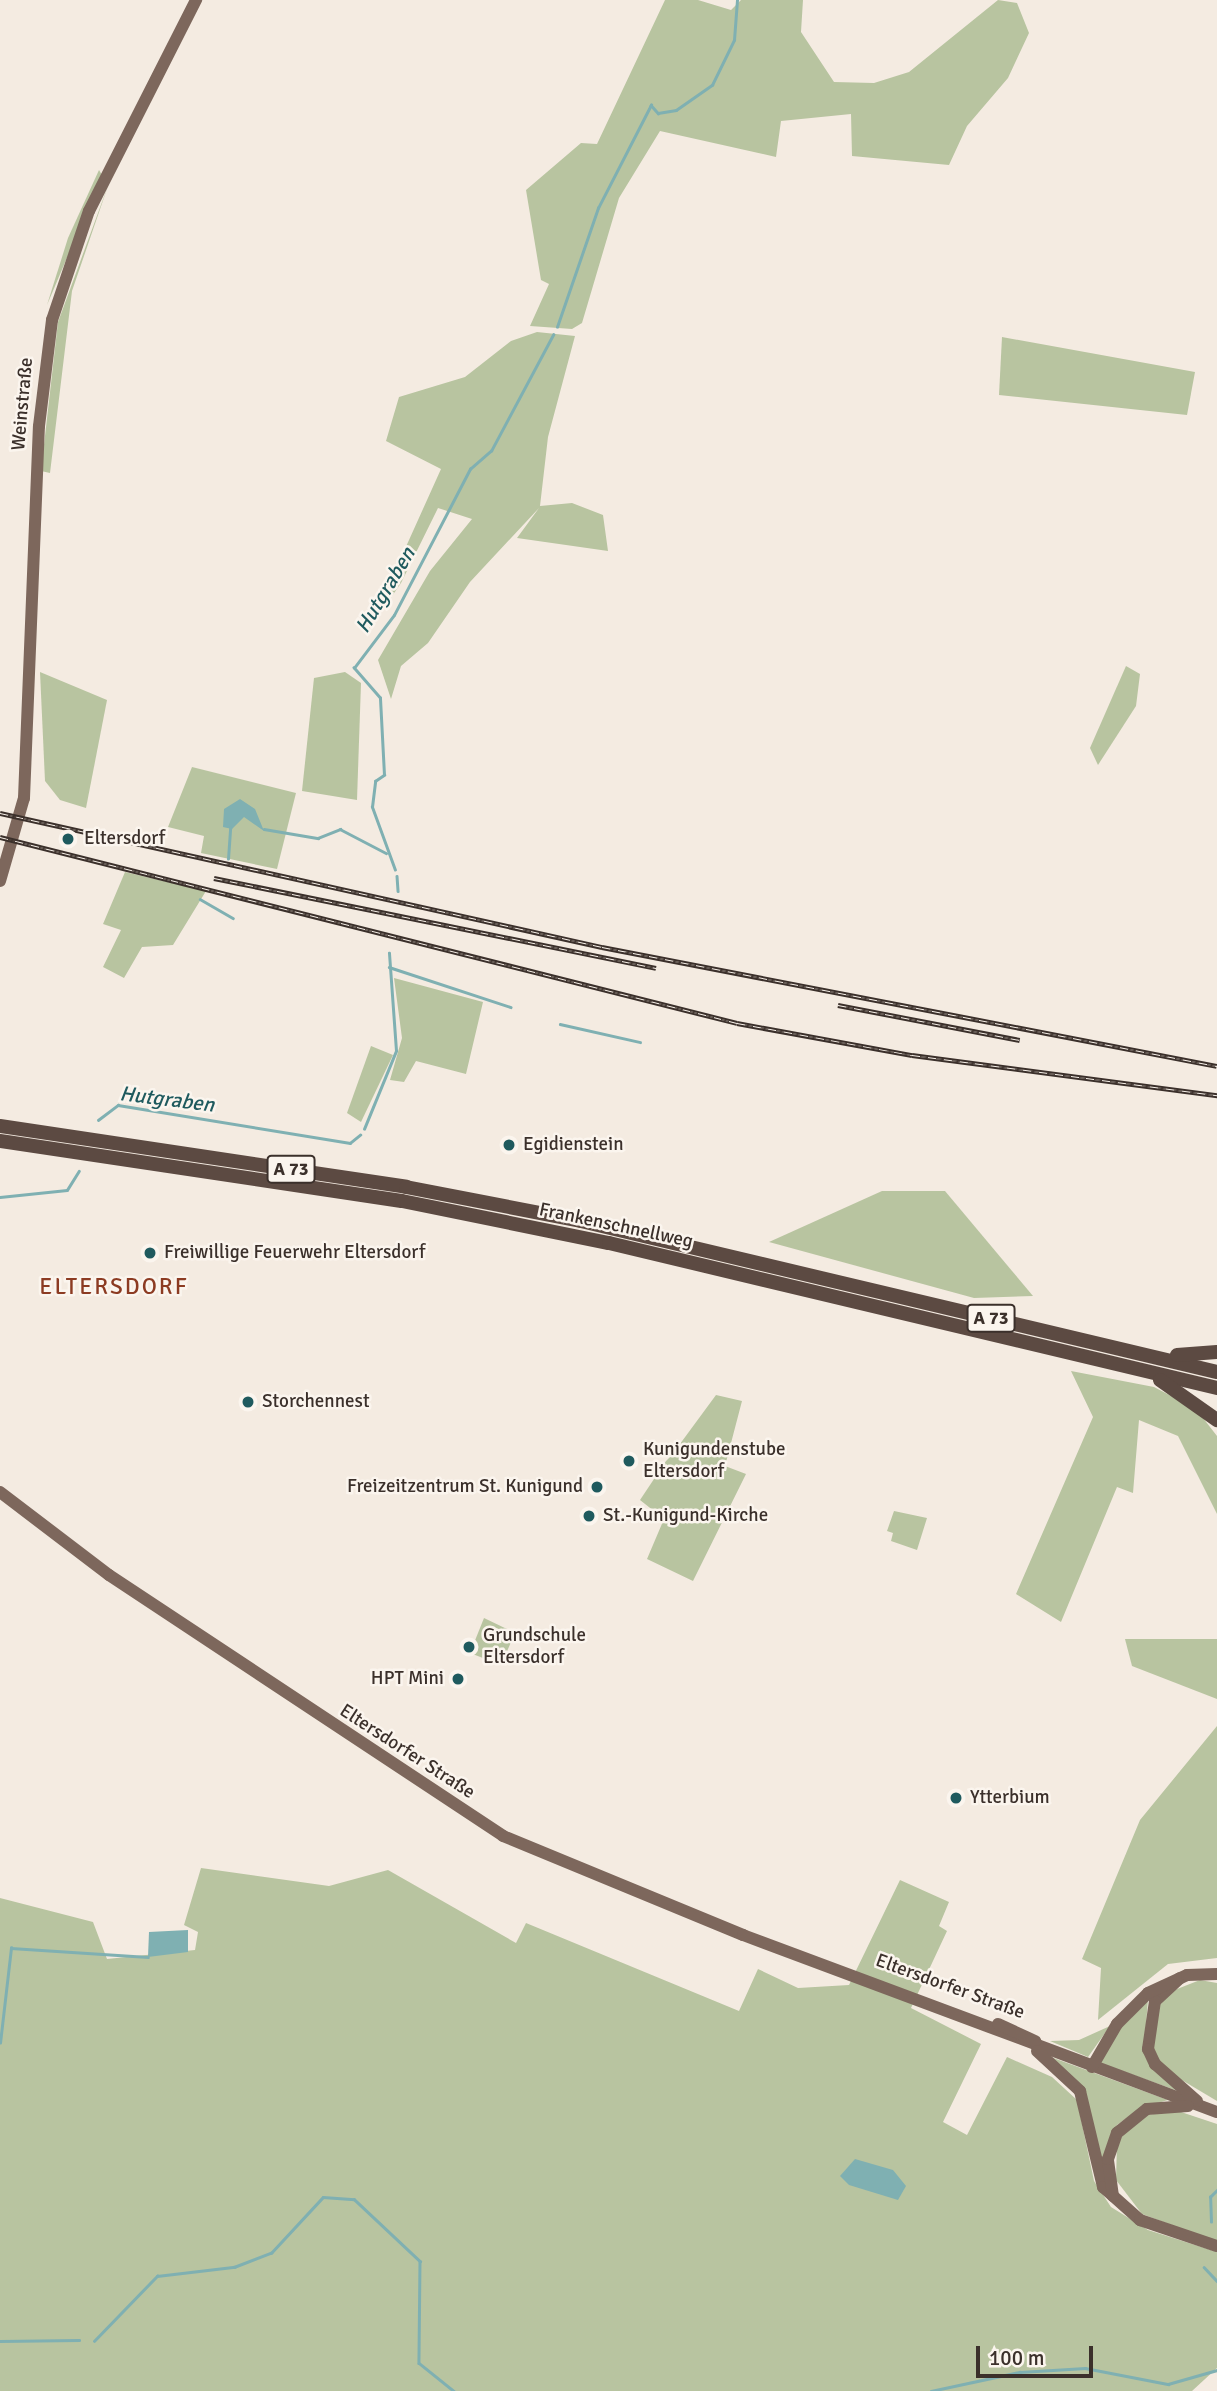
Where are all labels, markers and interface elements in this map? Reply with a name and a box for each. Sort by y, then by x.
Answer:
street label: Weinstraße [8,357,38,451]
water label: Hutgraben [350,543,420,637]
place label: Eltersdorf [84,828,165,850]
marker: Eltersdorf [58,829,78,849]
water label: Hutgraben [118,1081,216,1117]
place label: Egidienstein [523,1134,623,1156]
marker: Egidienstein [501,1137,517,1153]
road number: A 73 [266,1154,316,1184]
street label: Frankenschnellweg [537,1199,695,1253]
place label: Freiwillige Feuerwehr Eltersdorf [164,1242,425,1264]
marker: Freiwillige Feuerwehr Eltersdorf [142,1245,158,1261]
district label: ELTERSDORF [41,1273,187,1301]
road number: A 73 [967,1303,1016,1332]
place label: Storchennest [262,1391,370,1413]
marker: Storchennest [240,1394,256,1410]
place label: Kunigundenstube Eltersdorf [643,1439,786,1483]
marker: Kunigundenstube Eltersdorf [621,1453,637,1469]
place label: Freizeitzentrum St. Kunigund [347,1476,583,1498]
marker: Freizeitzentrum St. Kunigund [589,1479,605,1495]
place label: St.-Kunigund-Kirche [603,1505,768,1527]
marker: St.-Kunigund-Kirche [581,1508,597,1524]
place label: Grundschule Eltersdorf [483,1625,586,1669]
marker: Grundschule Eltersdorf [461,1639,477,1655]
place label: HPT Mini [371,1668,444,1690]
marker: HPT Mini [450,1671,466,1687]
street label: Eltersdorfer Straße [335,1700,479,1804]
place label: Ytterbium [970,1787,1050,1809]
marker: Ytterbium [948,1790,964,1806]
street label: Eltersdorfer Straße [872,1949,1028,2025]
scale bar [979,2332,1096,2376]
text: 100 m [989,2345,1044,2371]

